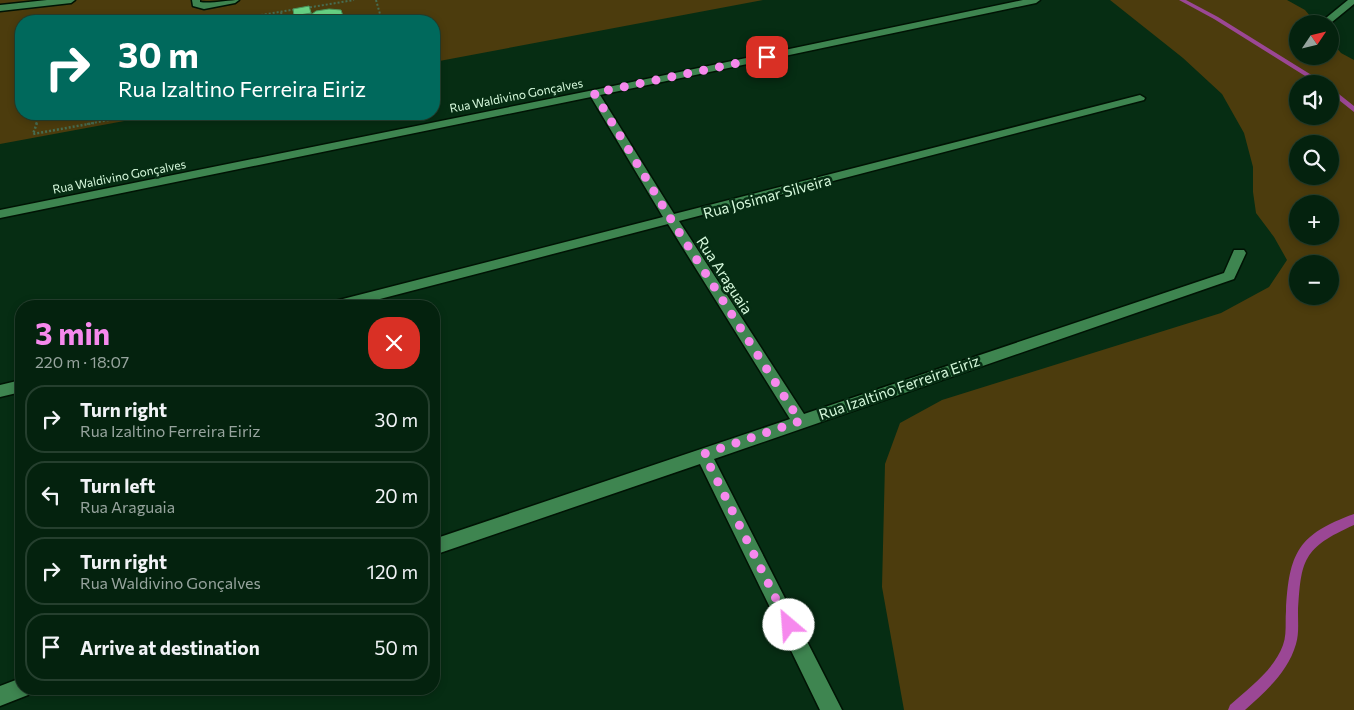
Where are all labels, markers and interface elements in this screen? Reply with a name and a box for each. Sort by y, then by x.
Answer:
north arrow [1289,15,1339,65]
map controls [1289,15,1339,305]
text: 30 m [118,32,199,75]
icon: right [35,35,100,100]
pin [746,36,788,78]
icon: arrive [753,43,781,71]
text: Rua Izaltino Ferreira Eiriz [118,75,366,102]
street label: Rua Waldivino Gonçalves [448,75,584,115]
button: sound [1289,75,1339,125]
button: search [1289,135,1339,185]
street label: Rua Waldivino Gonçalves [51,156,187,196]
street label: Rua Josimar Silveira [701,170,833,222]
button: + [1289,195,1339,245]
street label: Rua Araguaia [693,233,757,317]
button: − [1289,255,1339,305]
text: 3 min [35,314,110,351]
button: close [368,317,420,369]
street label: Rua Izaltino Ferreira Eiriz [816,351,982,423]
text: 220 m · 18:07 [35,352,129,371]
text: Turn right [80,398,167,421]
icon: right [37,405,65,433]
text: 30 m [375,408,418,431]
text: Rua Izaltino Ferreira Eiriz [80,421,260,440]
text: Turn left [80,474,155,497]
icon: left [37,481,65,509]
text: 20 m [375,484,418,507]
text: Rua Araguaia [80,497,175,516]
text: Turn right [80,550,167,573]
icon: right [37,557,65,585]
text: 120 m [367,560,418,583]
text: Rua Waldivino Gonçalves [80,573,261,592]
position arrow [762,598,814,650]
icon: arrive [37,633,65,661]
text: Arrive at destination [80,636,260,659]
text: 50 m [374,636,418,659]

